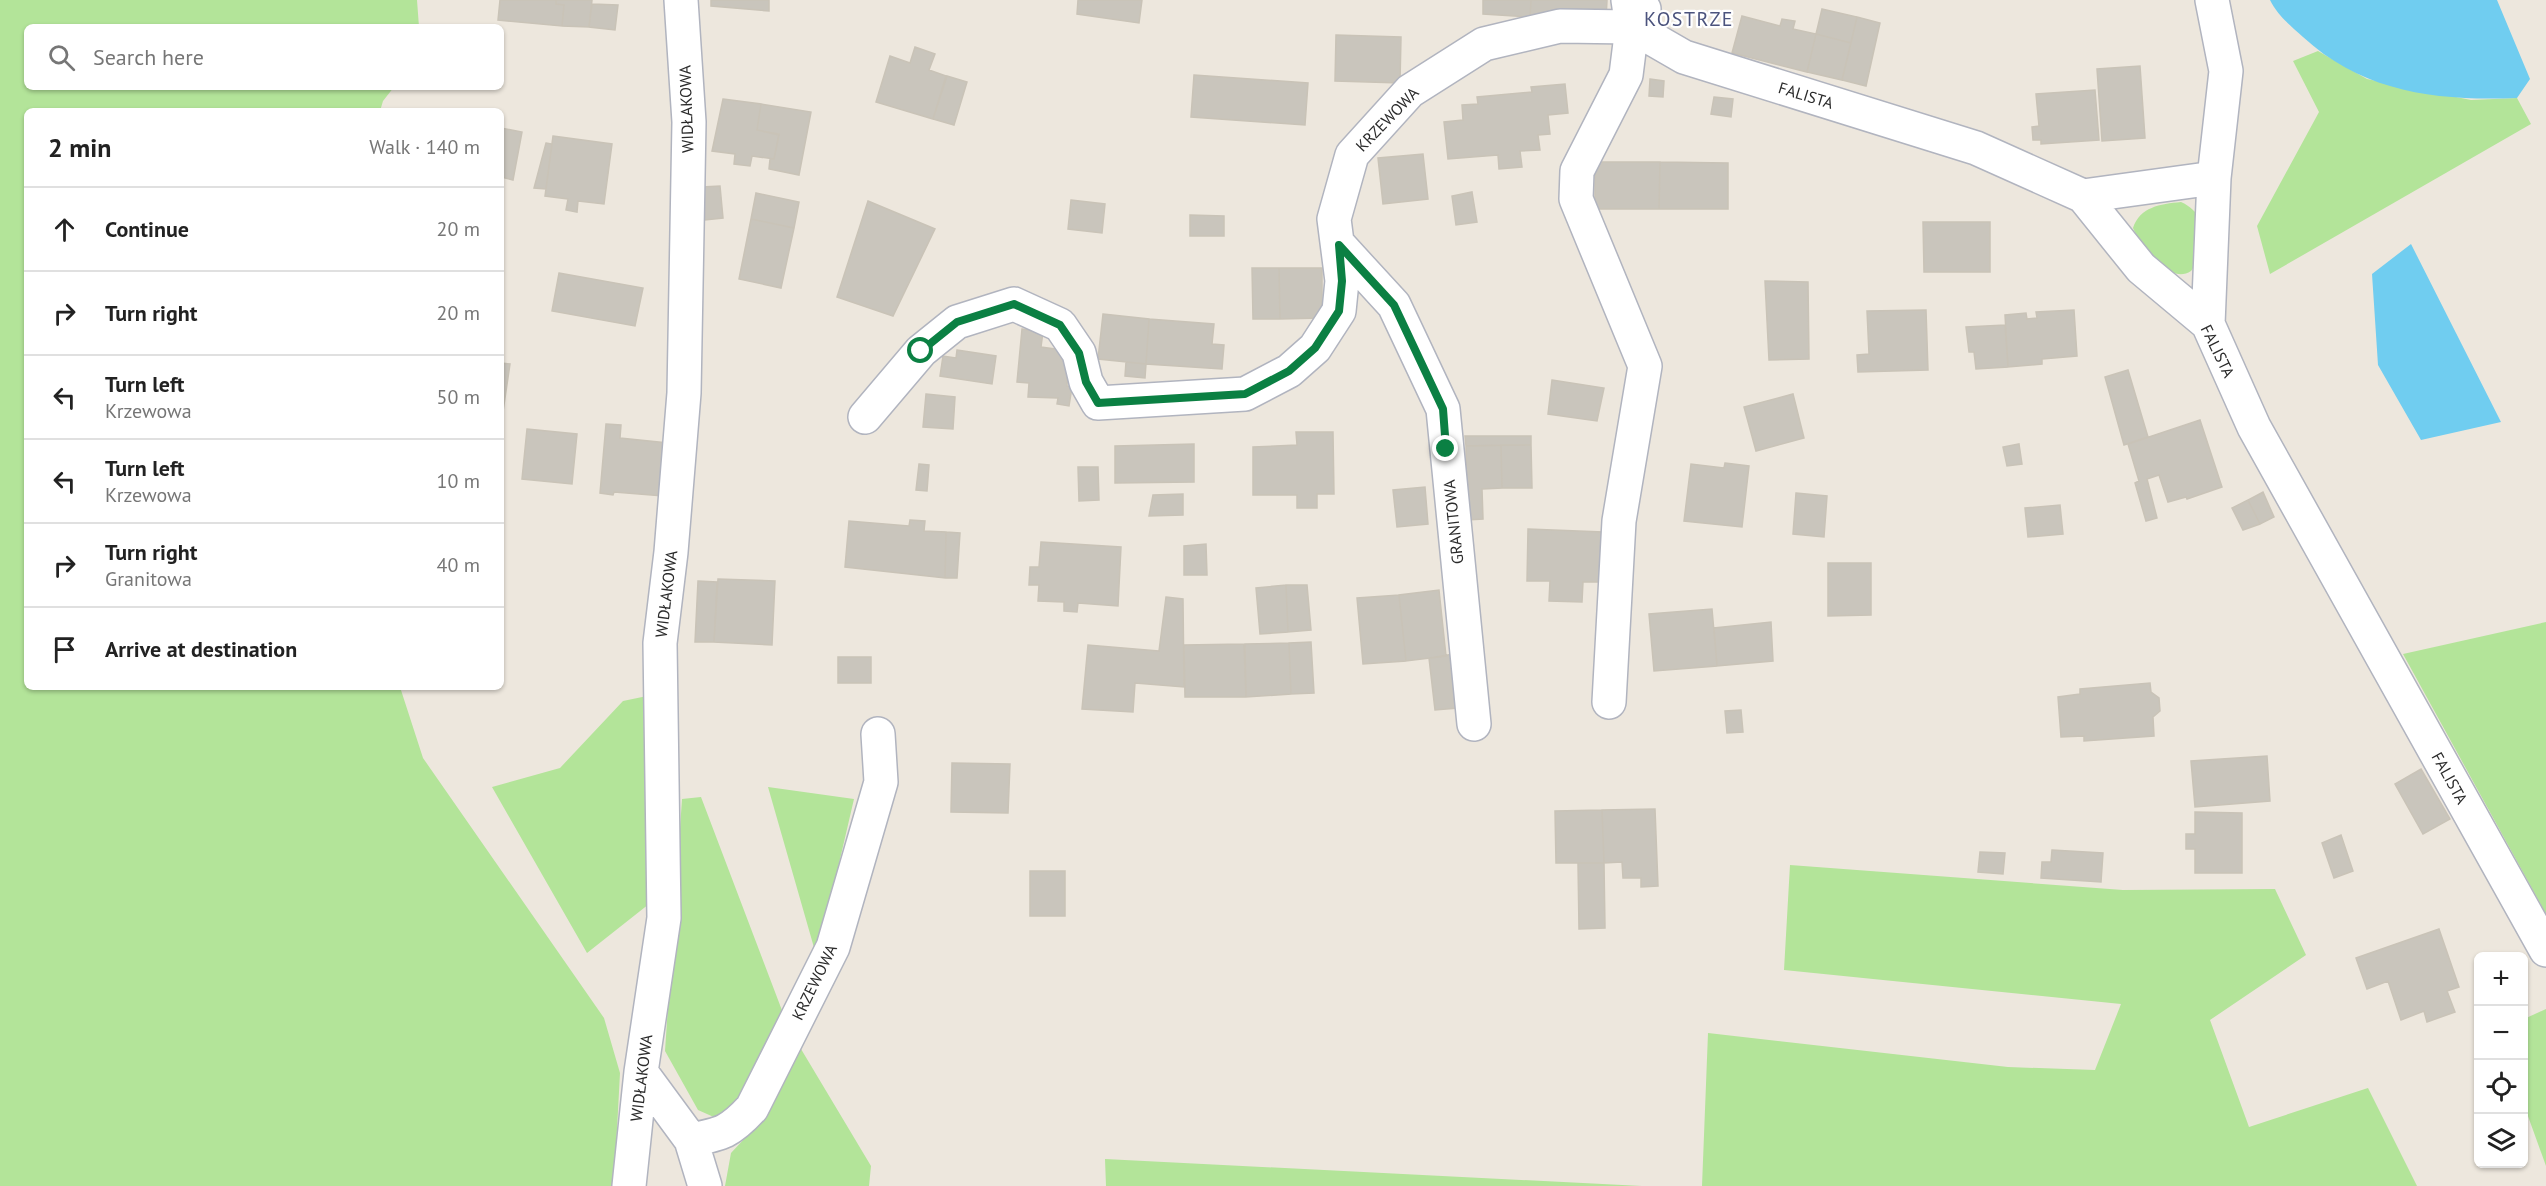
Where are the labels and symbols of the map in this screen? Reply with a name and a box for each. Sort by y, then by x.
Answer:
district label: KOSTRZE [1644,6,1734,32]
street label: WIDŁAKOWA [674,64,698,153]
street label: FALISTA [1776,77,1836,113]
street label: KRZEWOWA [1351,82,1423,155]
street label: FALISTA [2197,321,2240,381]
route start [907,337,933,363]
route end [1432,435,1458,461]
street label: GRANITOWA [1439,478,1467,565]
street label: WIDŁAKOWA [651,549,681,639]
street label: FALISTA [2428,749,2473,808]
street label: KRZEWOWA [787,940,841,1023]
street label: WIDŁAKOWA [626,1033,656,1123]

